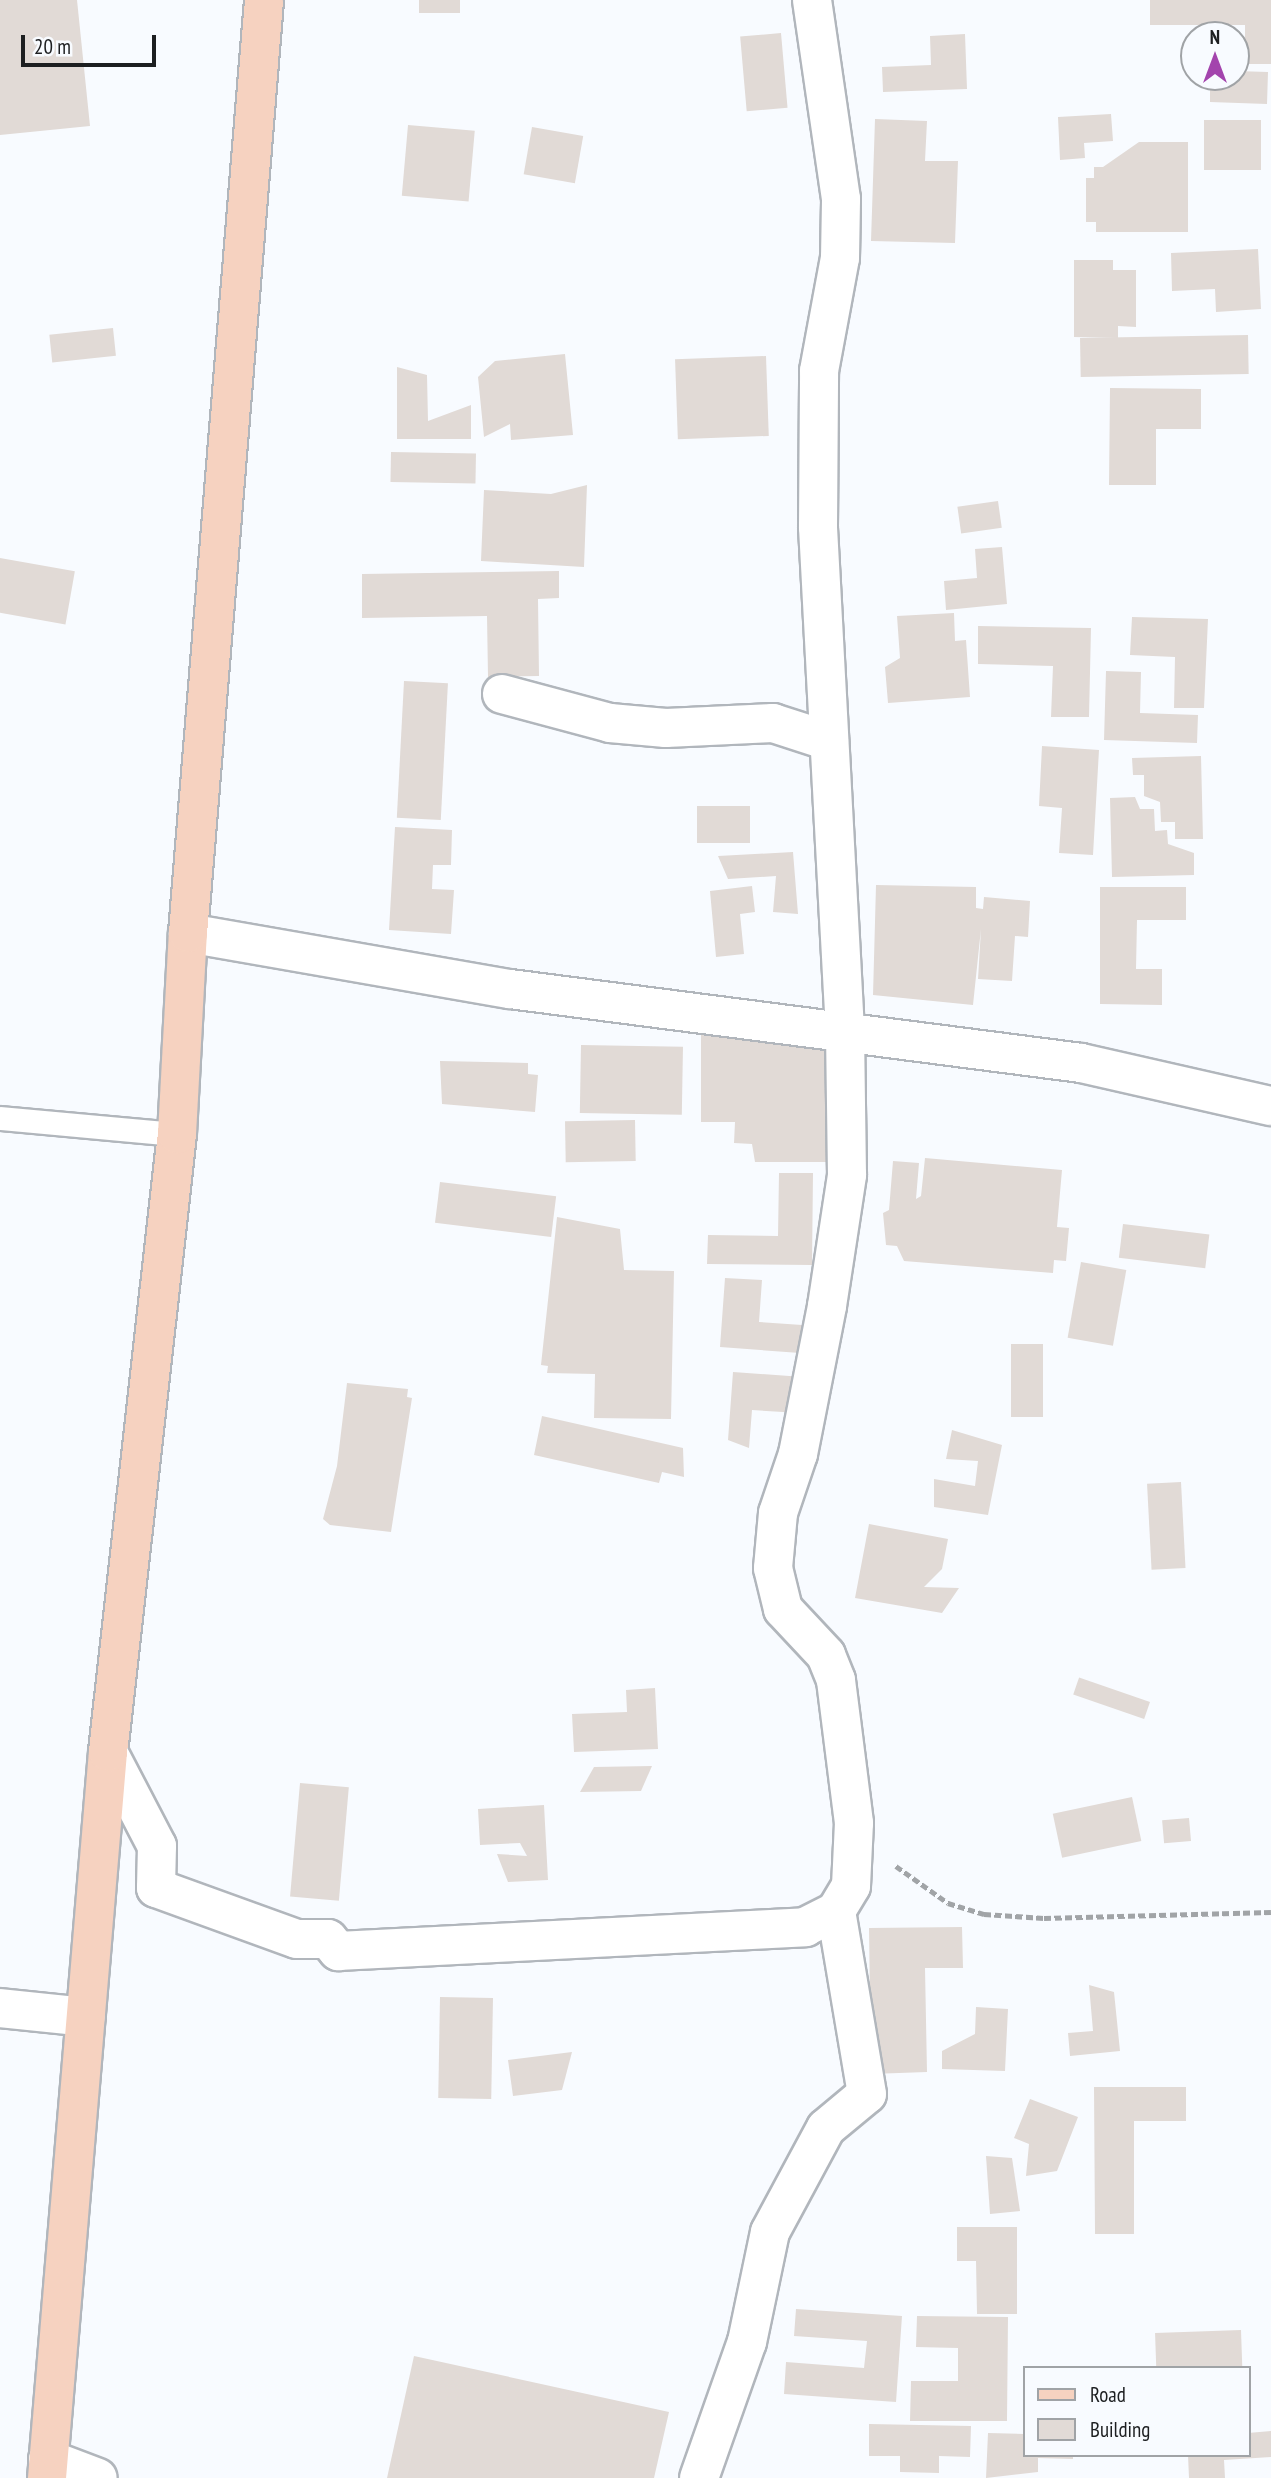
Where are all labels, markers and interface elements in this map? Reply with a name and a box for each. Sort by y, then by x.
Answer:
scale bar [24,21,159,65]
north arrow [1180,21,1250,91]
text: N [1210,25,1220,49]
text: 20 m [34,33,71,60]
legend [1023,2366,1250,2457]
text: Road [1090,2381,1126,2408]
text: Building [1090,2416,1150,2443]

